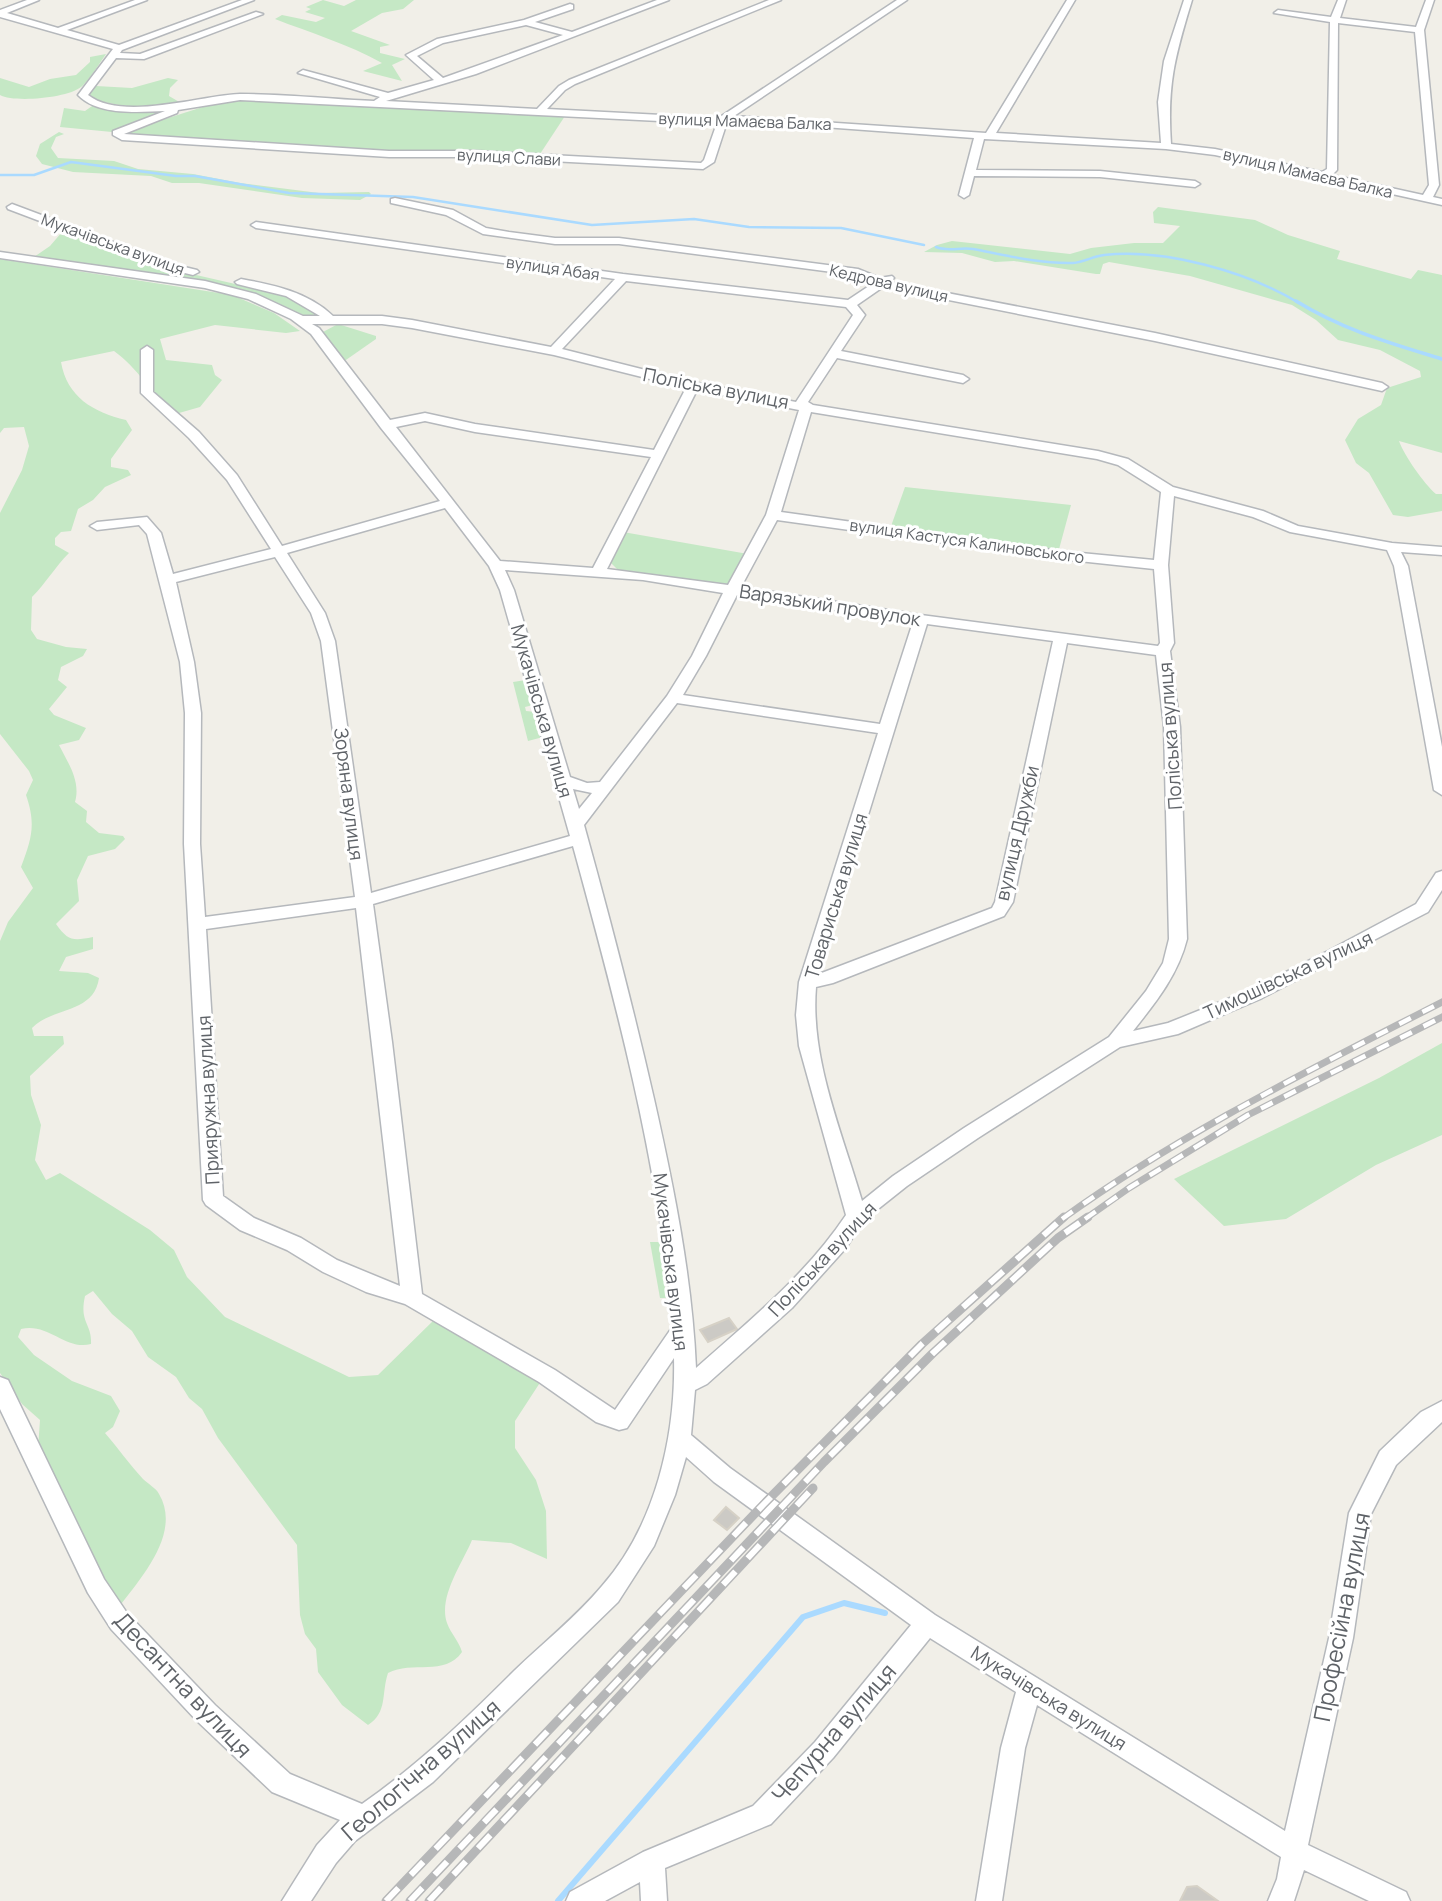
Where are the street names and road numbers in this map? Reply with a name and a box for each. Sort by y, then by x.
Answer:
street label: вулиця Мамаєва Балка [658,107,832,135]
street label: вулиця Слави [456,143,562,171]
street label: вулиця Мамаєва Балка [1221,143,1395,203]
street label: Мукачівська вулиця [38,208,188,280]
street label: вулиця Абая [505,251,601,285]
street label: Кедрова вулиця [827,259,951,307]
street label: Поліська вулиця [641,361,791,415]
street label: вулиця Кастуся Калиновського [848,514,1086,568]
street label: Варязький провулок [737,578,923,632]
street label: Мукачівська вулиця [505,621,579,801]
street label: Поліська вулиця [1152,661,1188,811]
street label: Зоряна вулиця [328,726,370,862]
street label: вулиця Дружби [989,763,1045,903]
street label: Товариська вулиця [798,810,874,982]
street label: Тимошівська вулиця [1199,924,1377,1026]
street label: Прияружна вулиця [191,1015,225,1185]
street label: Мукачівська вулиця [647,1171,695,1353]
street label: Поліська вулиця [762,1196,882,1322]
street label: Професійна вулиця [1305,1510,1377,1724]
street label: Десантна вулиця [107,1604,260,1764]
street label: Мукачівська вулиця [966,1640,1132,1756]
street label: Чепурна вулиця [764,1656,903,1809]
street label: Геологічна вулиця [334,1691,507,1847]

